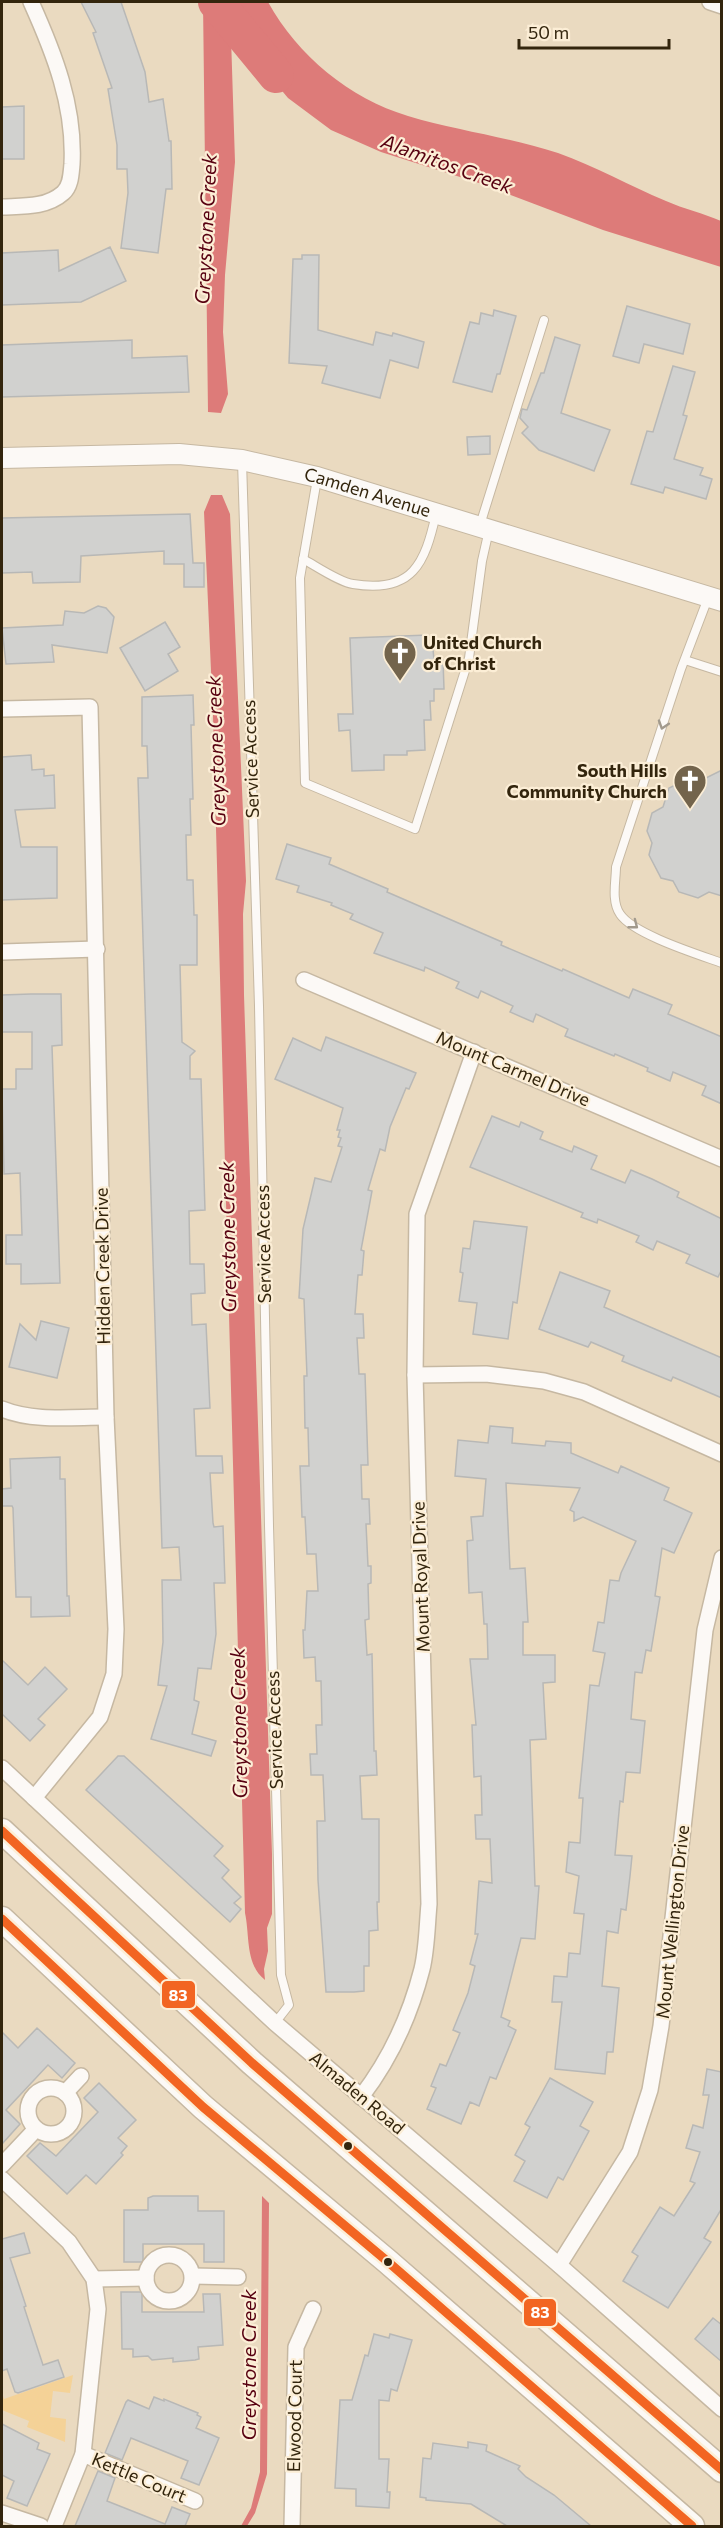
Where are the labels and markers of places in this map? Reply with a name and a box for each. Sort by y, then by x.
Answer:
place label: United Church of Christ [423,631,542,674]
church icon: United Church of Christ [382,635,418,682]
place label: South Hills Community Church [507,759,667,802]
church icon: South Hills Community Church [672,763,708,810]
unlabelled marker [342,2140,354,2152]
unlabelled marker [382,2256,394,2268]

